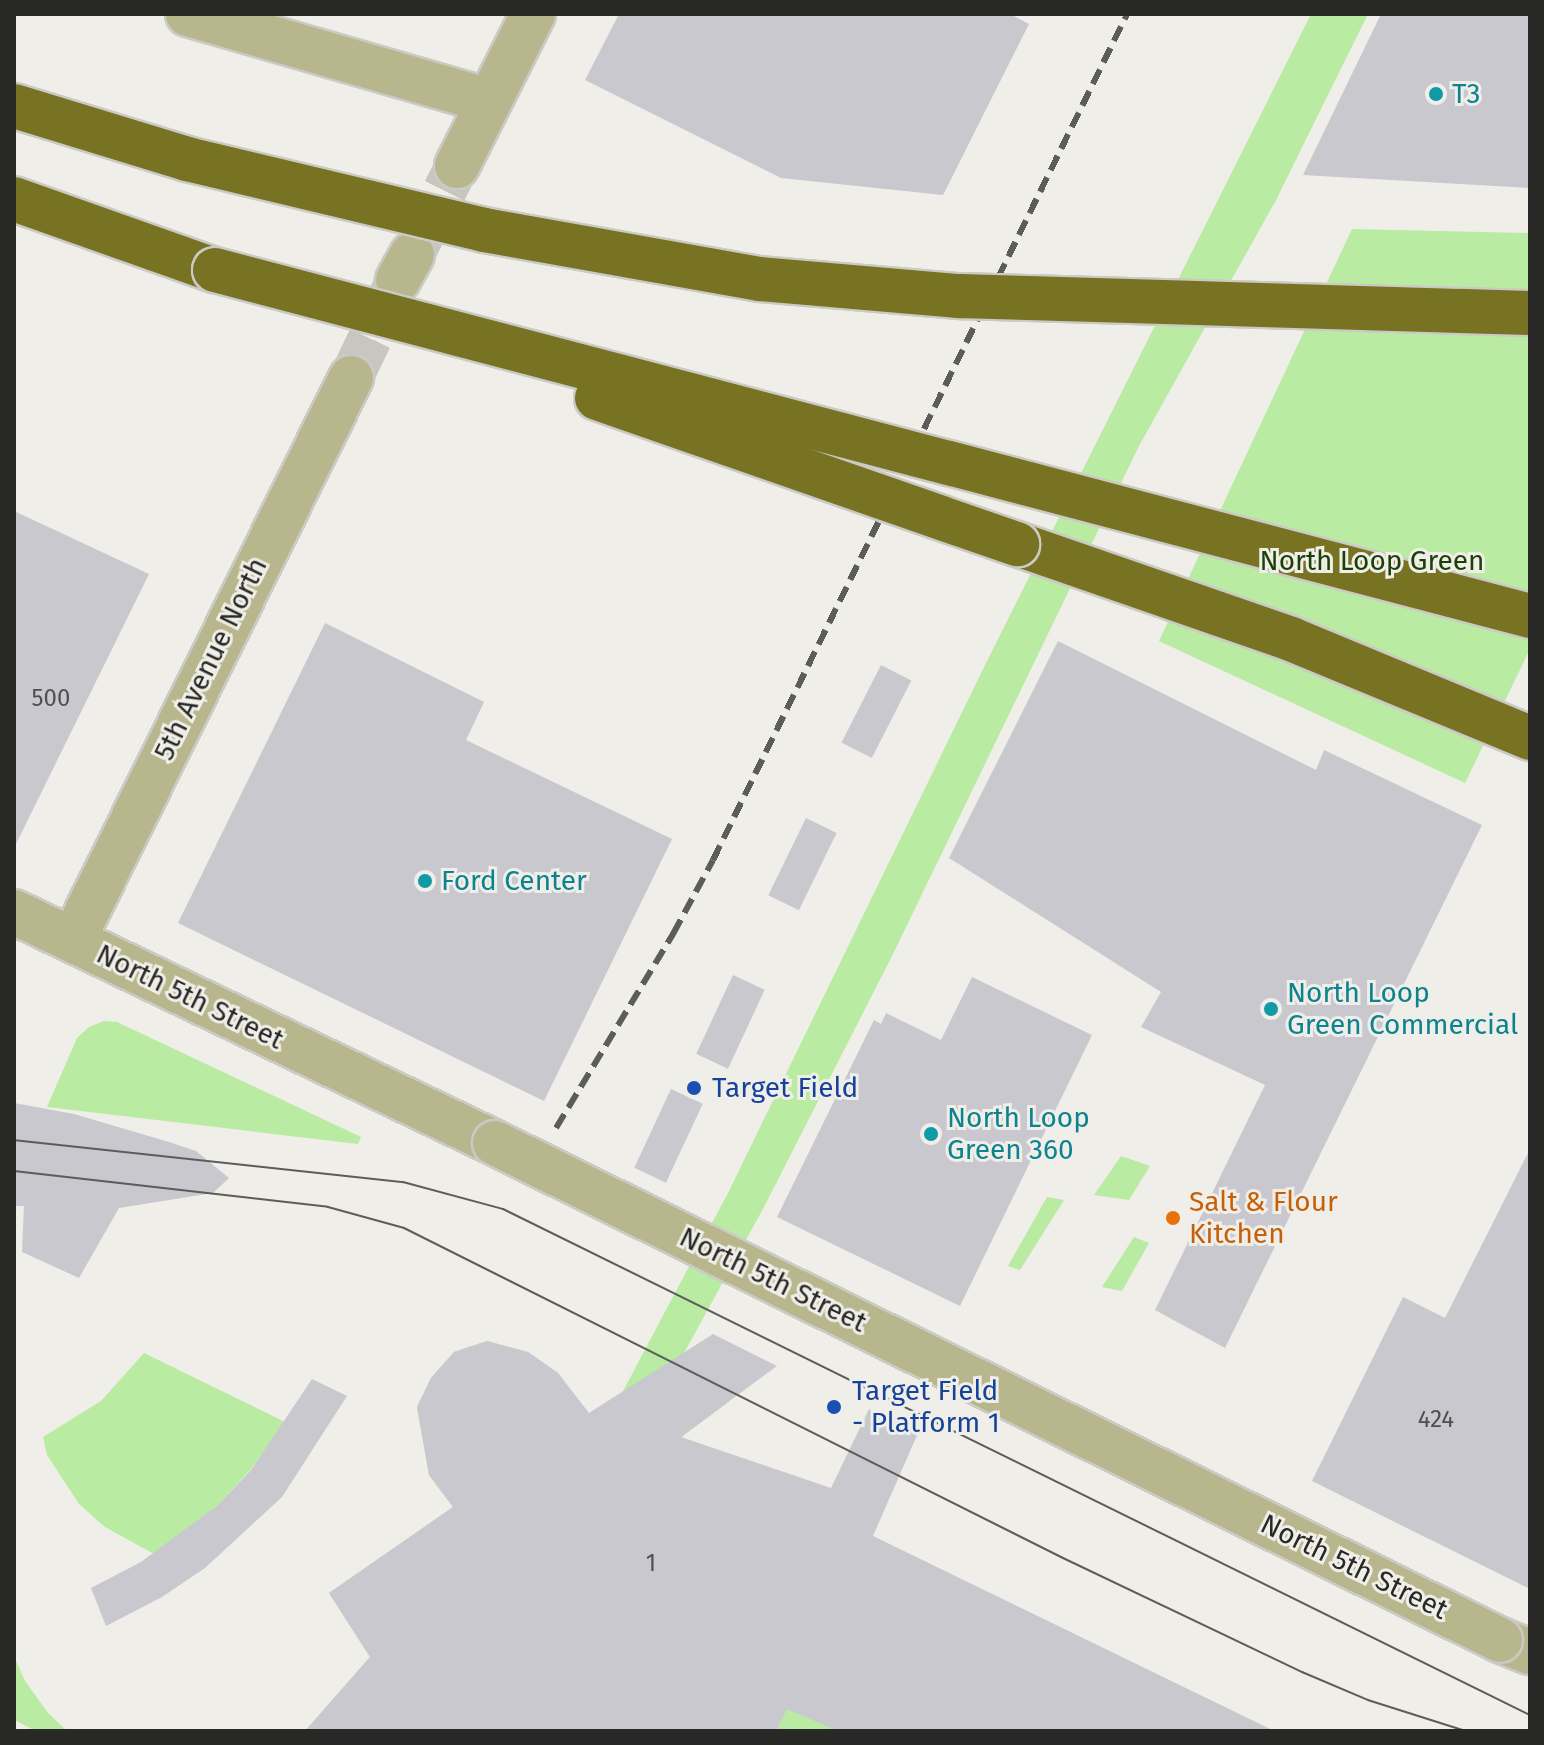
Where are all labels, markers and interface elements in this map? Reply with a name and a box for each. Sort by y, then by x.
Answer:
place label: T3 [1452,77,1480,111]
marker: T3 [1427,85,1445,103]
park label: North Loop Green [1260,544,1484,578]
street label: 5th Avenue North [147,552,275,766]
house number: 500 [32,685,70,713]
place label: Ford Center [441,864,587,898]
marker: Ford Center [416,872,434,890]
street label: North 5th Street [91,937,289,1057]
place label: North Loop Green Commercial [1287,976,1518,1042]
marker: North Loop Green Commercial [1262,1000,1280,1018]
place label: Target Field [712,1071,858,1105]
marker: Target Field [683,1077,705,1099]
place label: North Loop Green 360 [947,1101,1090,1167]
marker: North Loop Green 360 [922,1125,940,1143]
place label: Salt & Flour Kitchen [1189,1185,1338,1251]
marker: Salt & Flour Kitchen [1164,1209,1182,1227]
street label: North 5th Street [674,1220,872,1340]
place label: Target Field - Platform 1 [852,1374,1000,1440]
marker: Target Field - Platform 1 [823,1396,845,1418]
house number: 424 [1418,1406,1454,1434]
street label: North 5th Street [1255,1507,1453,1627]
house number: 1 [646,1550,656,1578]

